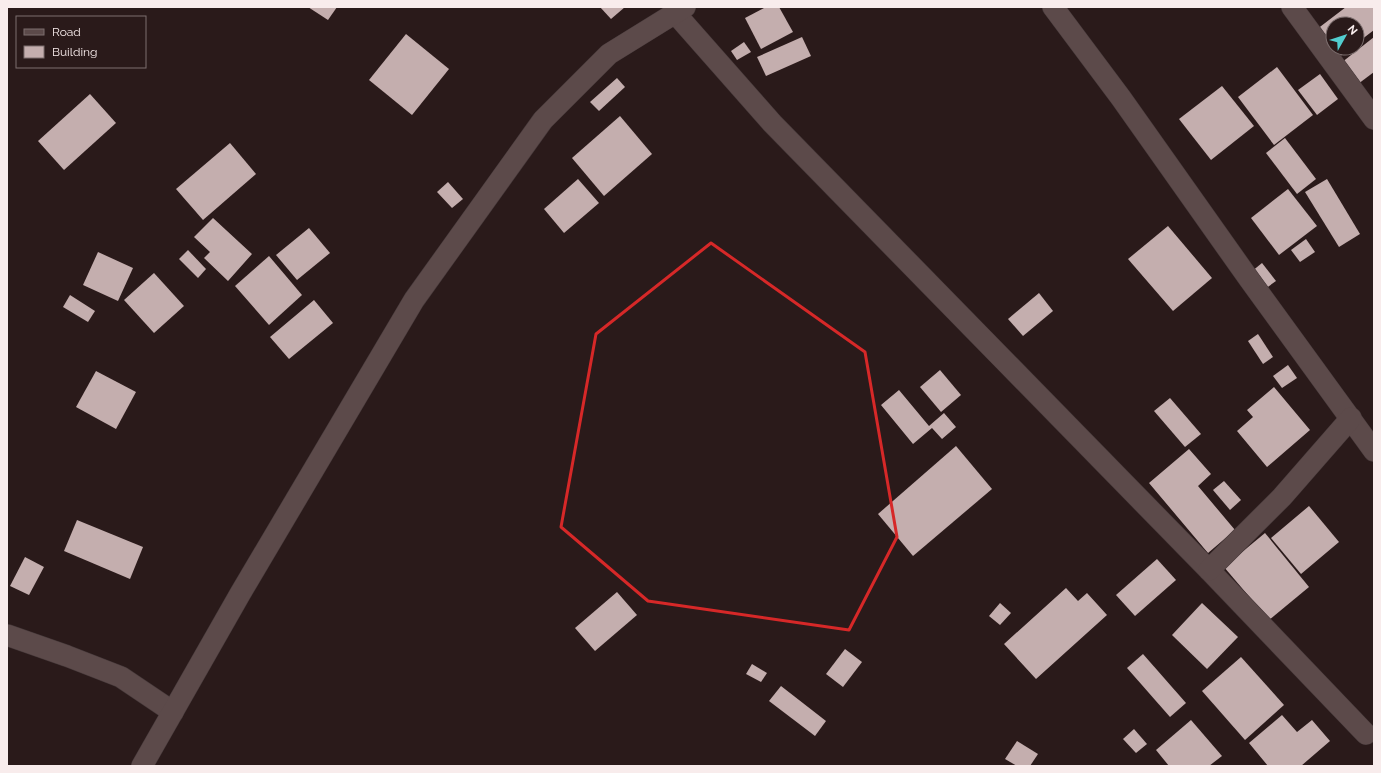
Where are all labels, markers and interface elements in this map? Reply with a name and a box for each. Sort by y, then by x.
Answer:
legend [16,16,146,68]
north arrow [1325,16,1365,56]
text: N [1345,23,1360,37]
text: Road [52,25,81,39]
text: Building [52,45,98,59]

